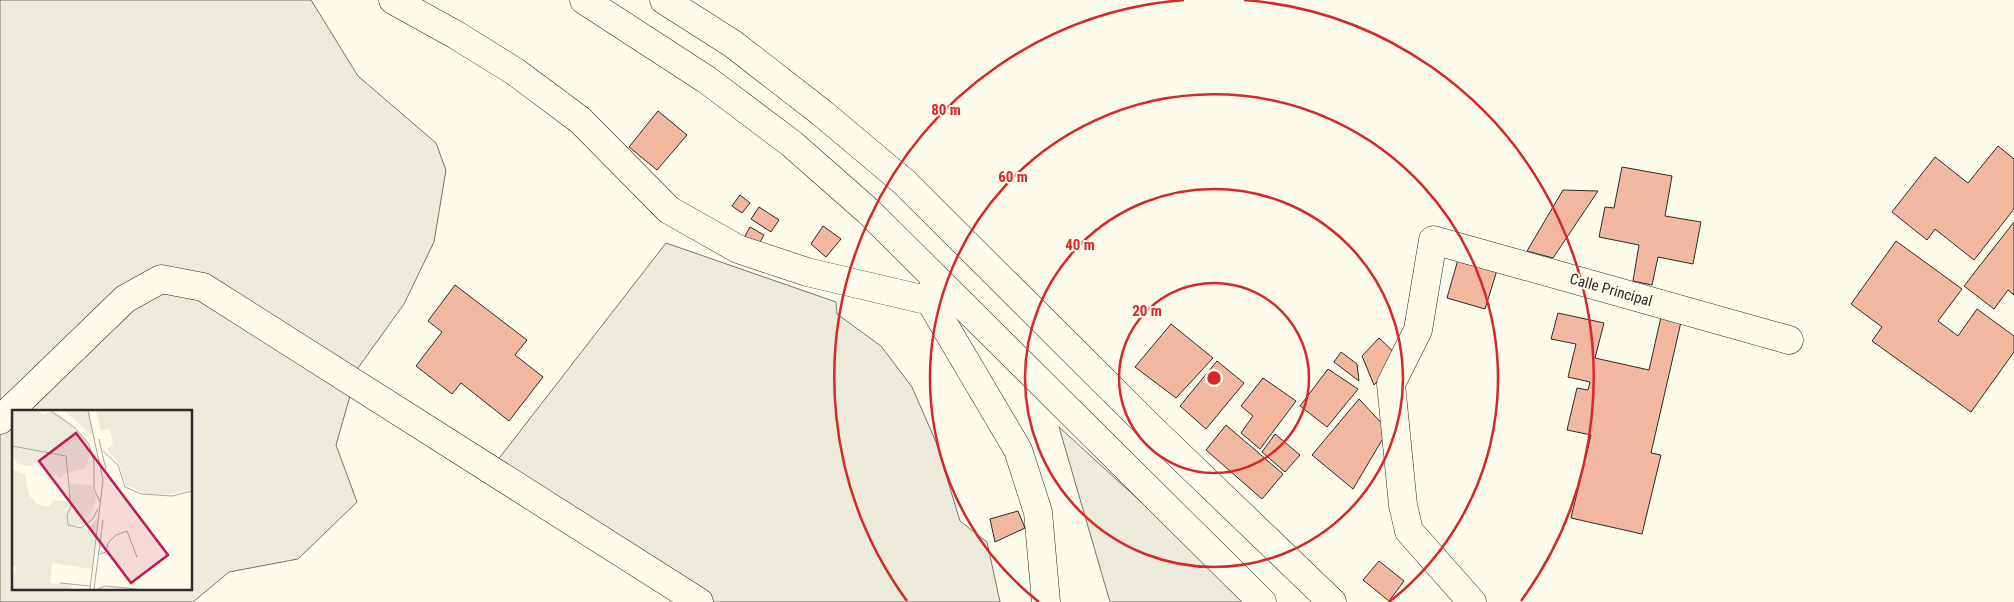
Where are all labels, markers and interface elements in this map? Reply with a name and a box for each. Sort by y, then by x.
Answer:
text: 80 m [931,101,961,119]
text: 60 m [998,168,1028,186]
text: 40 m [1065,236,1095,254]
street label: Calle Principal [1568,270,1654,310]
text: 20 m [1132,302,1162,320]
centre of rings [1205,369,1223,387]
inset map [12,410,192,590]

